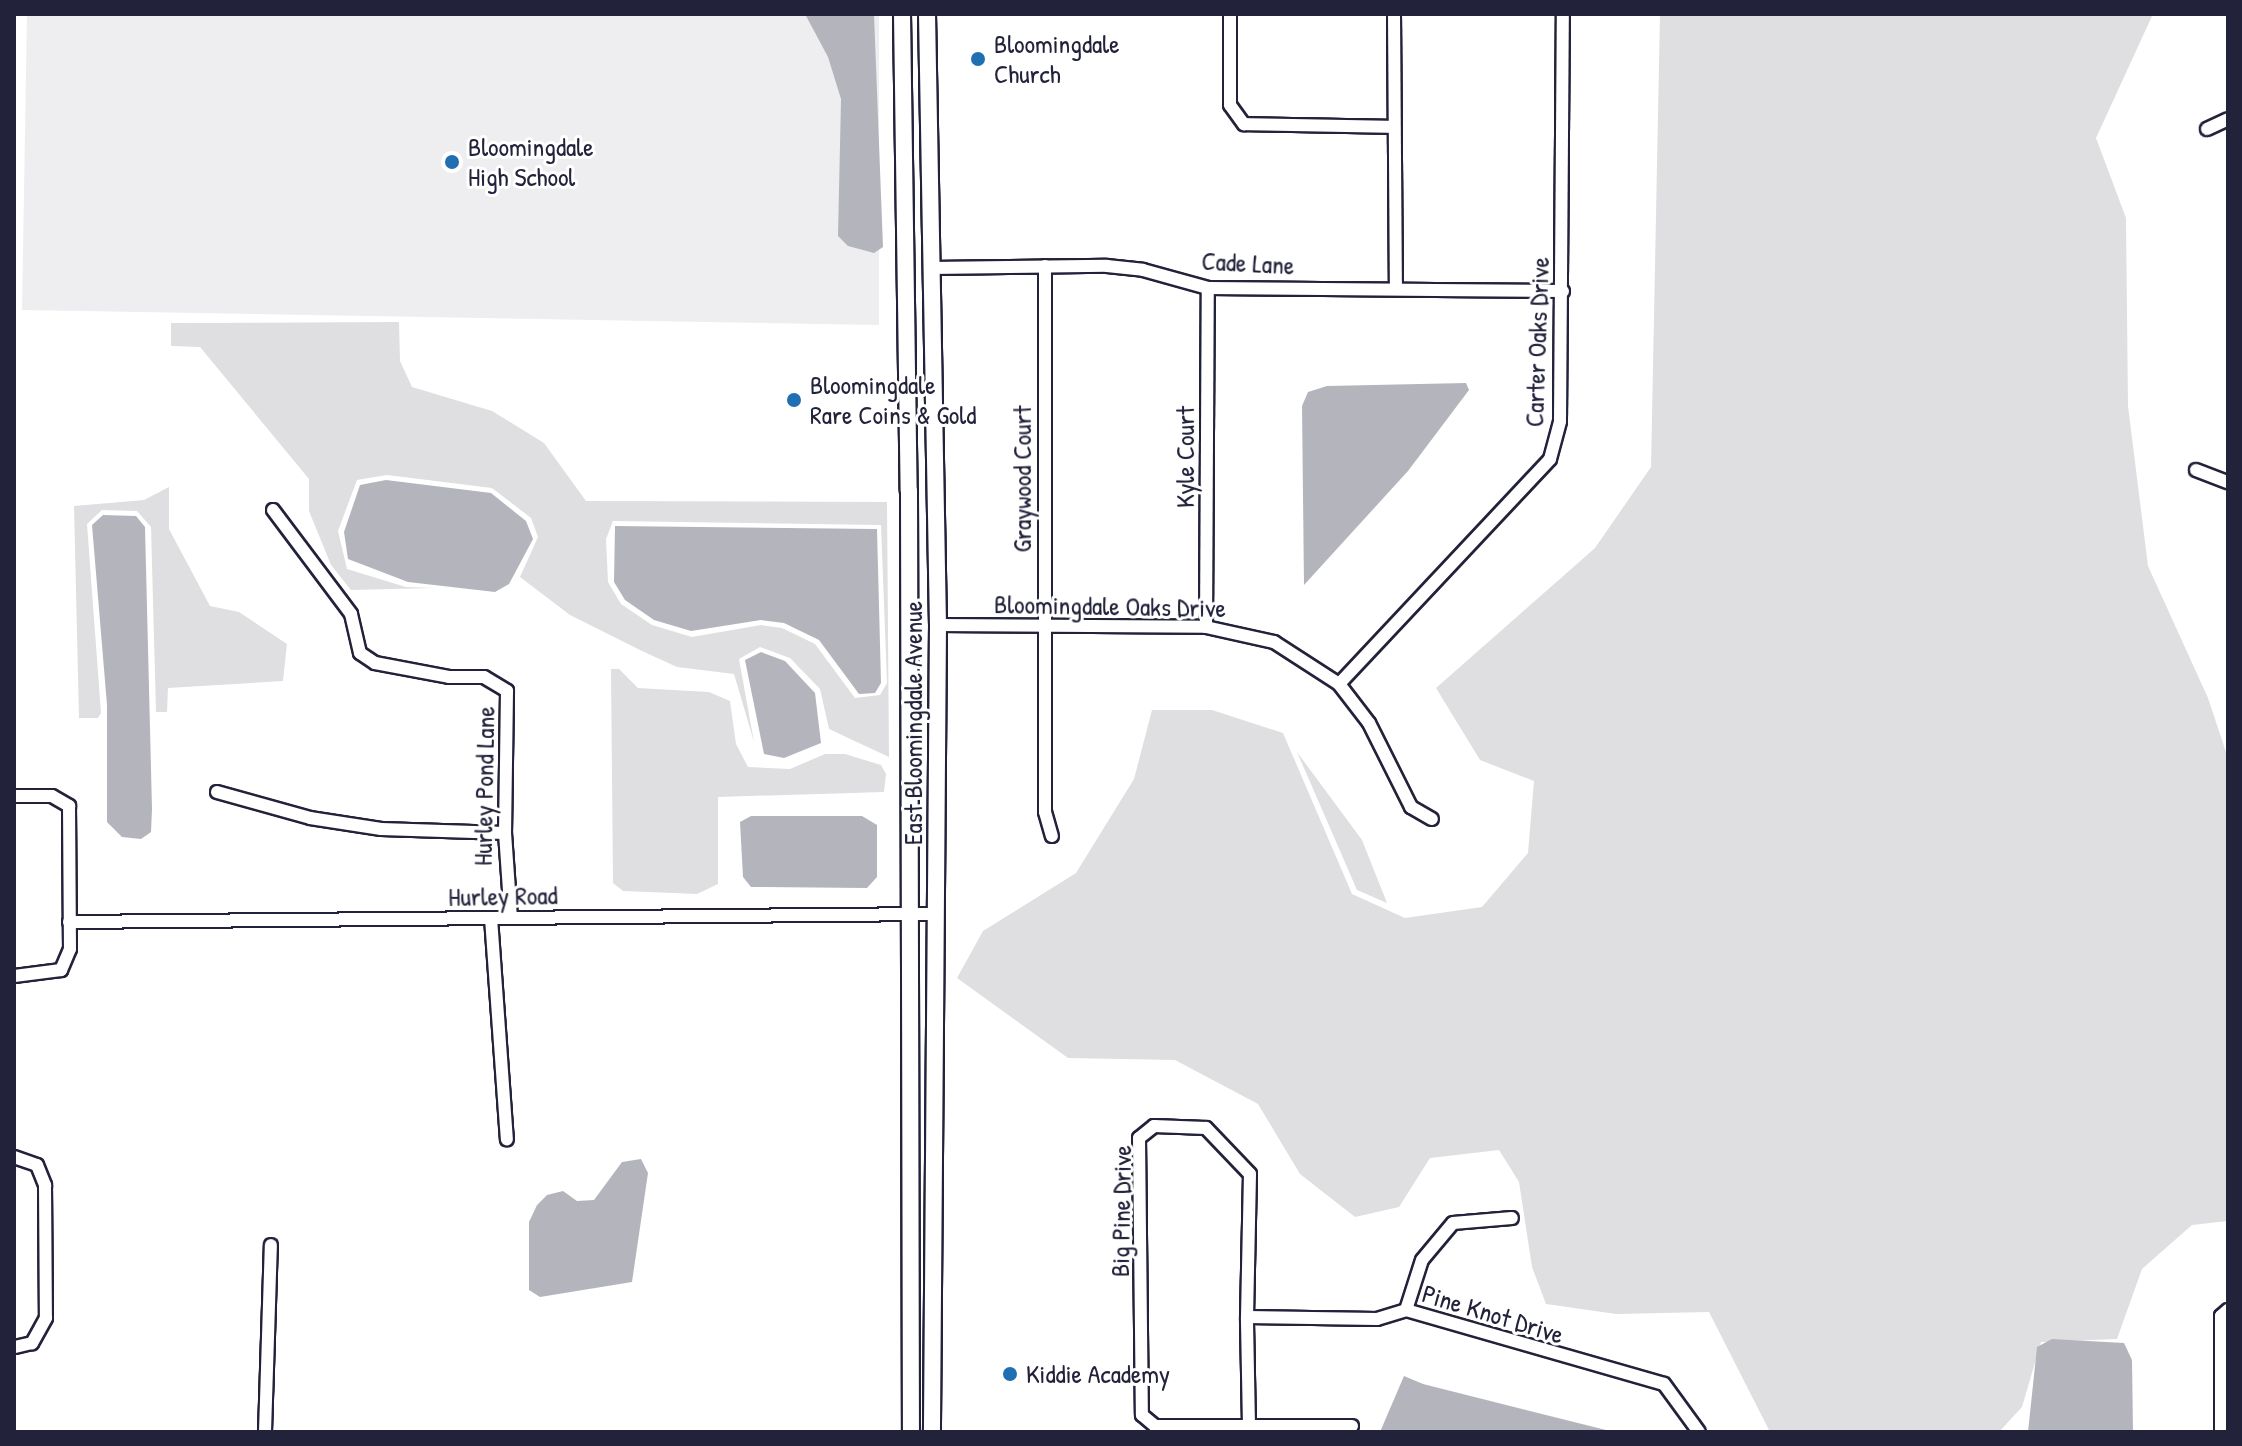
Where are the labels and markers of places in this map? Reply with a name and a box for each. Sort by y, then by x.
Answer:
place label: Bloomingdale Church [994,28,1119,90]
marker: Bloomingdale Church [969,50,987,68]
place label: Bloomingdale High School [468,131,593,192]
marker: Bloomingdale High School [443,153,461,171]
place label: Bloomingdale Rare Coins & Gold [810,369,976,430]
marker: Bloomingdale Rare Coins & Gold [785,391,803,409]
place label: Kiddie Academy [1026,1358,1170,1390]
marker: Kiddie Academy [1001,1365,1019,1383]

